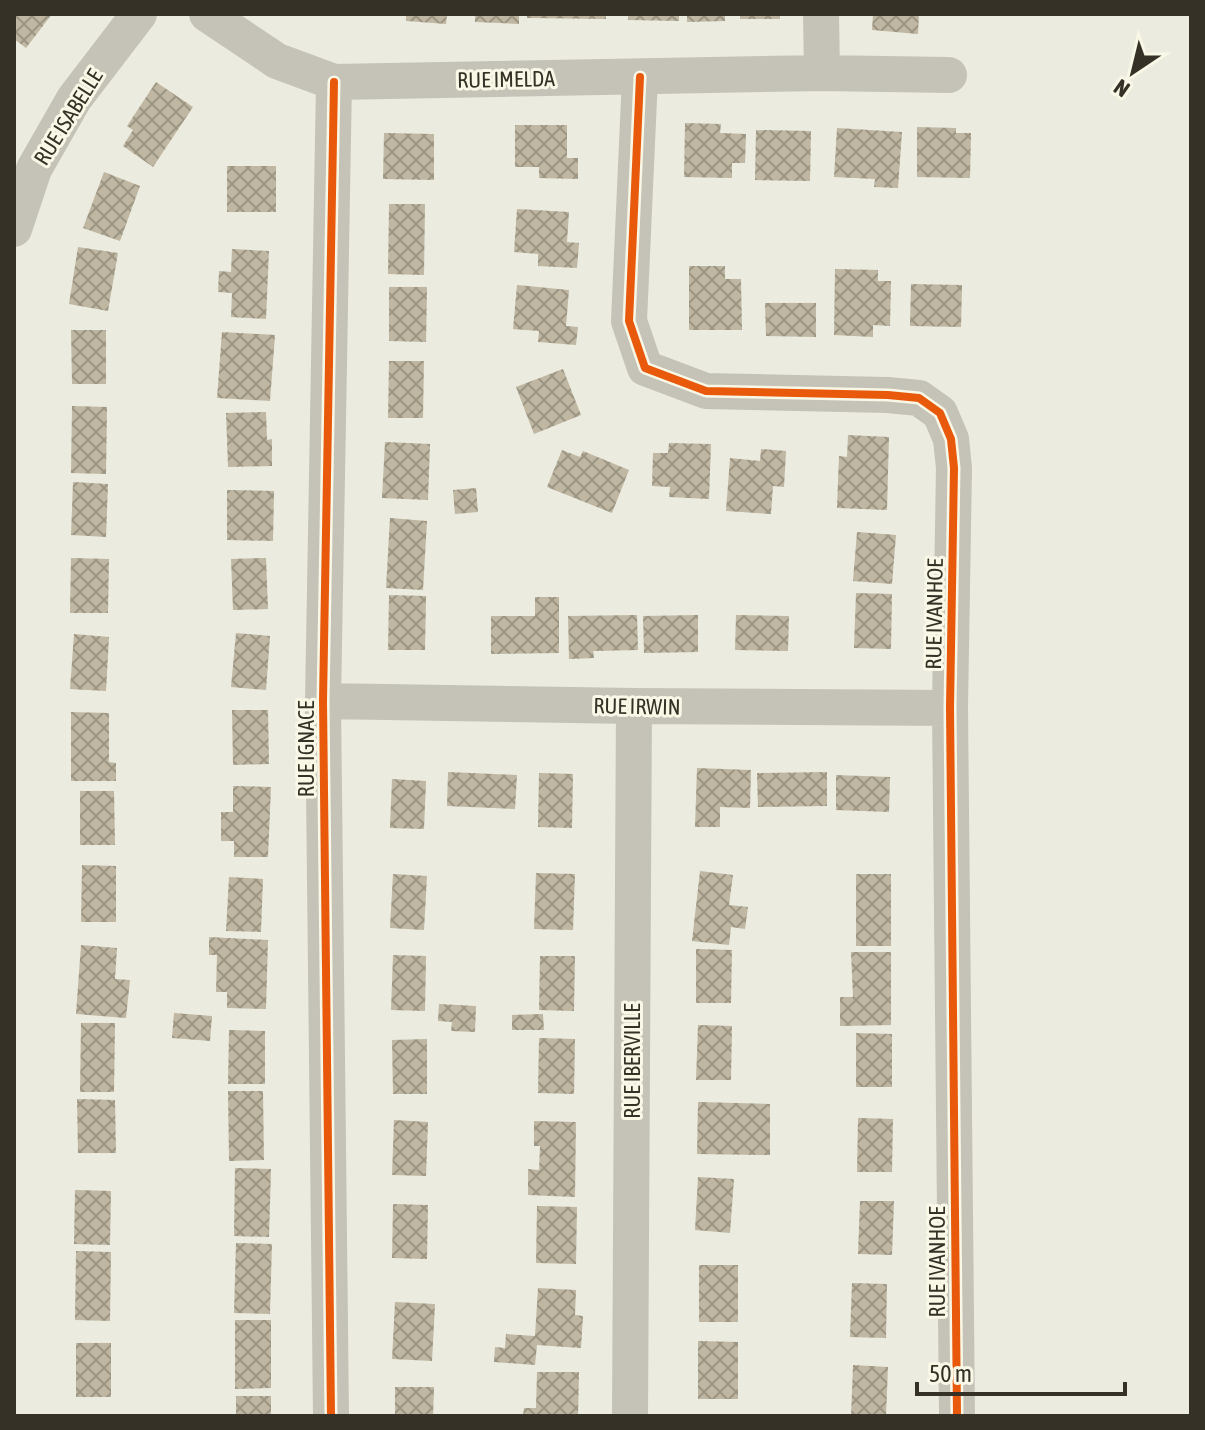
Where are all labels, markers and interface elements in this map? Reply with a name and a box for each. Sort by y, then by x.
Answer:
north arrow [1093,32,1173,112]
street label: RUE ISABELLE [28,64,108,170]
street label: RUE IMELDA [457,65,555,93]
text: N [1109,74,1134,103]
street label: RUE IVANHOE [920,558,948,670]
street label: RUE IRWIN [593,692,681,720]
street label: RUE IGNACE [293,700,319,797]
street label: RUE IBERVILLE [619,1003,645,1119]
street label: RUE IVANHOE [924,1206,950,1318]
scale bar [917,1346,1125,1396]
text: 50 m [929,1360,972,1387]

